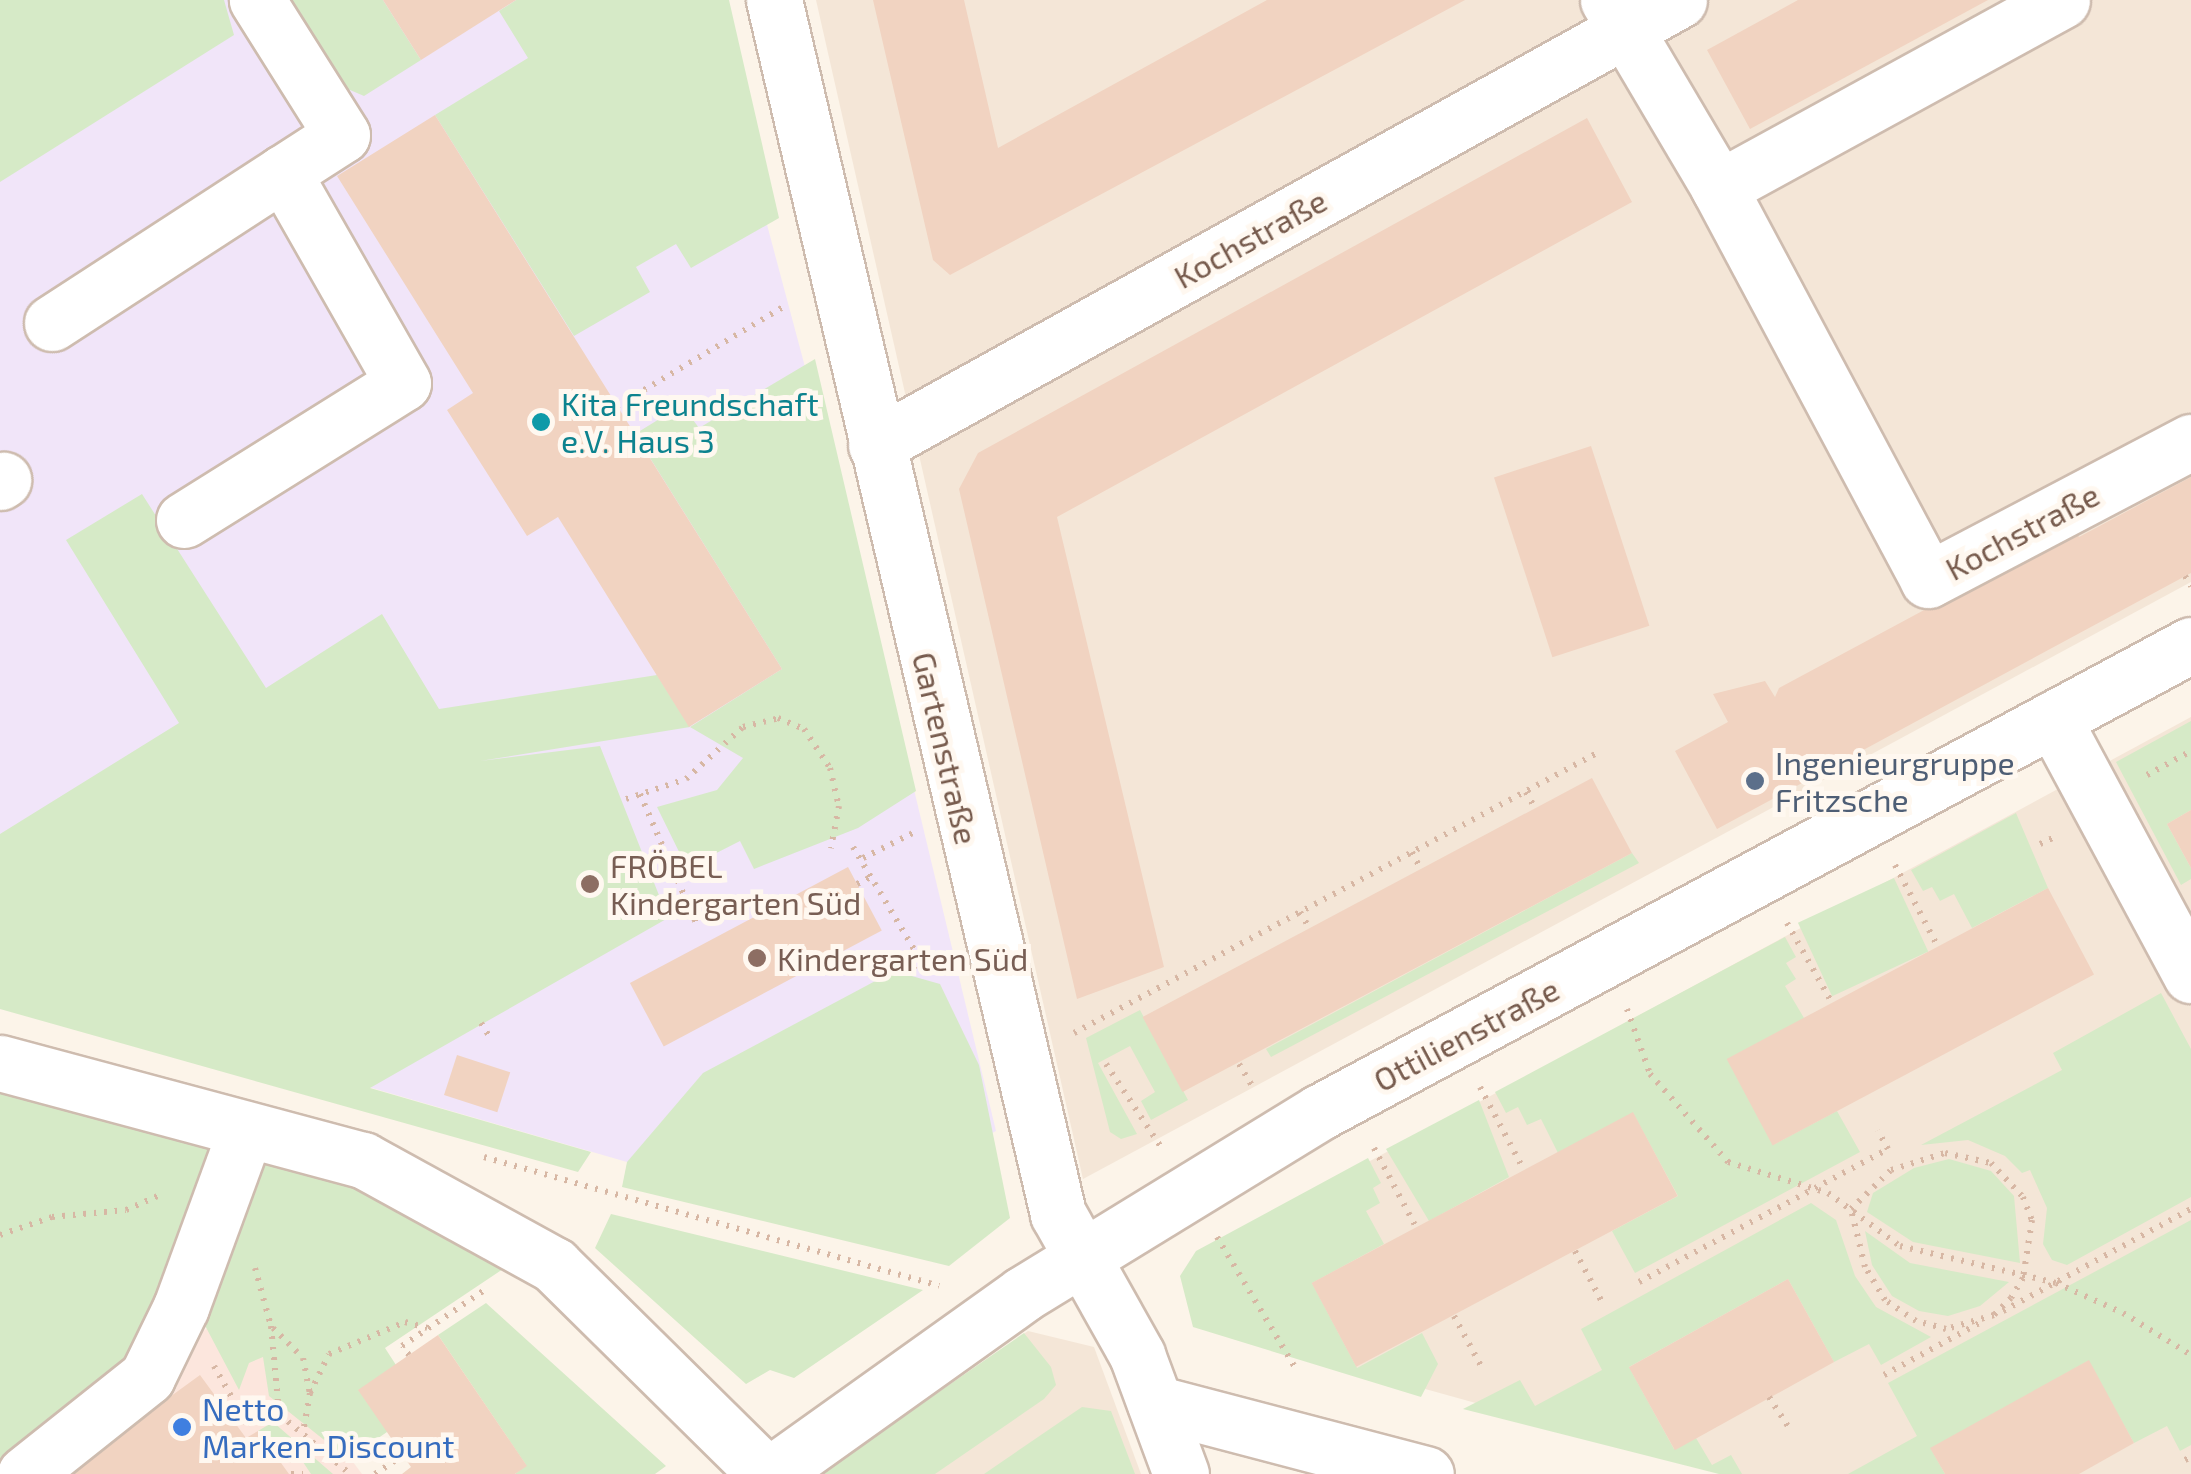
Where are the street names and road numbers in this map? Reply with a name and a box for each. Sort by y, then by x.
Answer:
street label: Kochstraße [1167,180,1333,296]
street label: Kochstraße [1939,474,2105,588]
street label: Gartenstraße [905,648,987,848]
street label: Ottilienstraße [1367,969,1565,1099]

